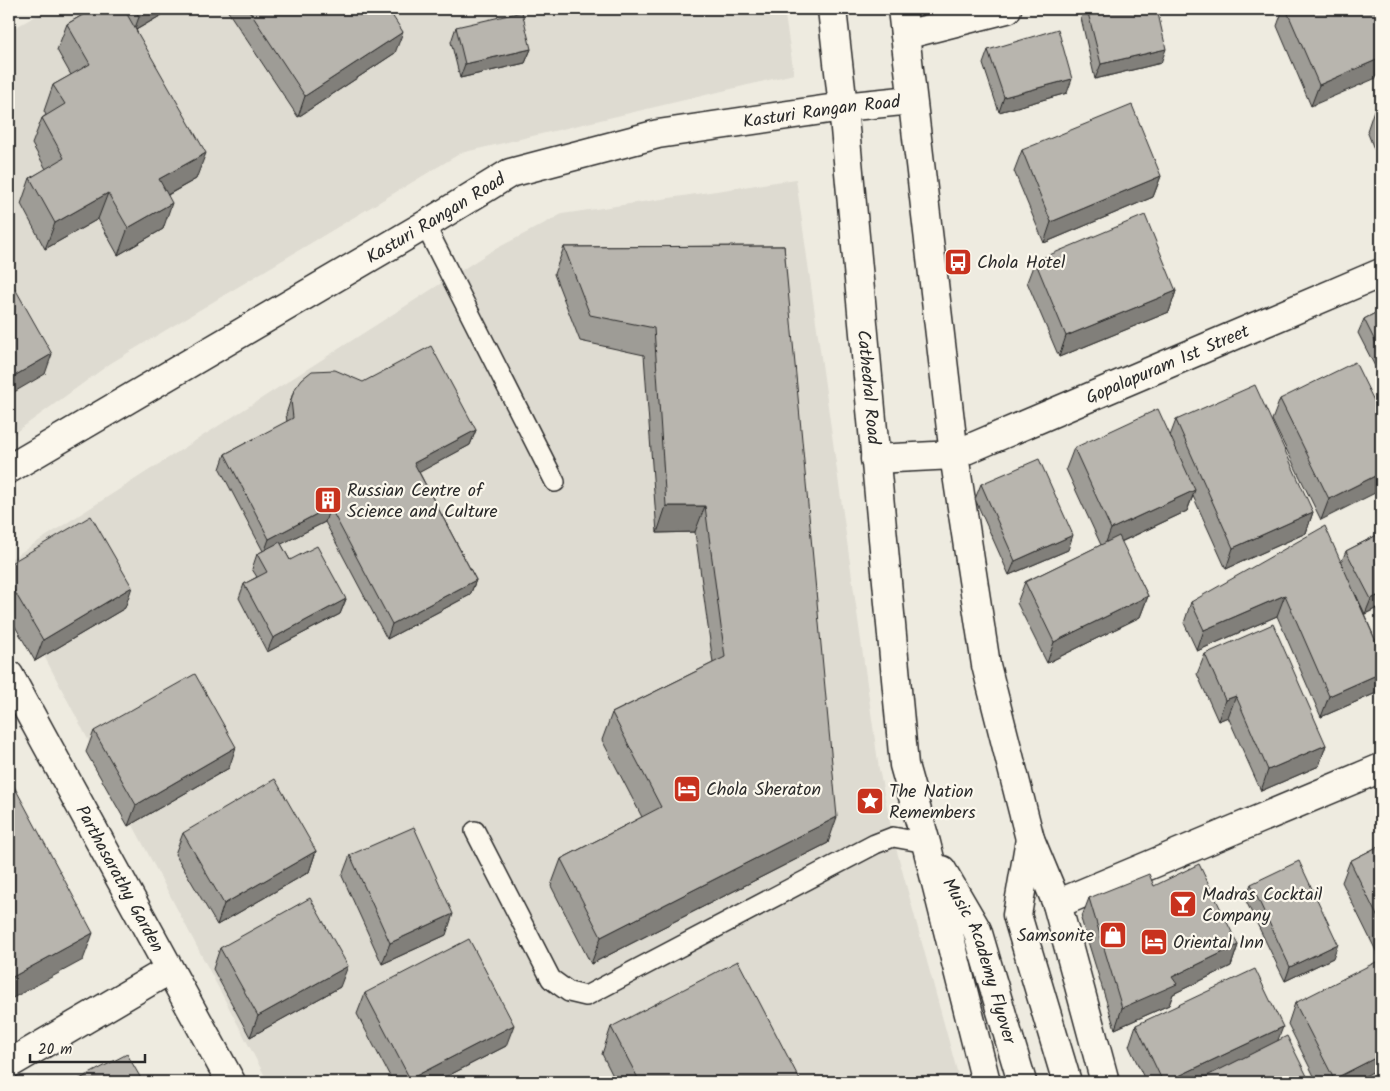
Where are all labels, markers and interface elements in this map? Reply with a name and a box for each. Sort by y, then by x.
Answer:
street label: Kasturi Rangan Road [741,88,903,137]
street label: Kasturi Rangan Road [361,165,513,272]
bus stop icon: Chola Hotel [943,247,973,277]
place label: Chola Hotel [977,249,1066,278]
street label: Gopalapuram 1st Street [1081,317,1255,413]
street label: Cathedral Road [848,329,887,447]
place label: Russian Centre of Science and Culture [347,477,498,527]
building icon: Russian Centre of Science and Culture [313,485,343,515]
hotel icon: Chola Sheraton [672,774,702,804]
place label: Chola Sheraton [706,776,821,805]
place label: The Nation Remembers [889,778,976,828]
place icon: The Nation Remembers [855,786,885,816]
street label: Parthasarathy Garden [67,800,171,958]
street label: Music Academy Flyover [934,873,1023,1049]
place label: Madras Cocktail Company [1202,881,1323,931]
bar icon: Madras Cocktail Company [1168,889,1198,919]
shop icon: Samsonite [1098,920,1128,950]
place label: Samsonite [1017,922,1094,951]
hotel icon: Oriental Inn [1139,927,1169,957]
place label: Oriental Inn [1173,929,1264,958]
scale bar [30,1031,145,1063]
text: 20 m [38,1038,72,1062]

